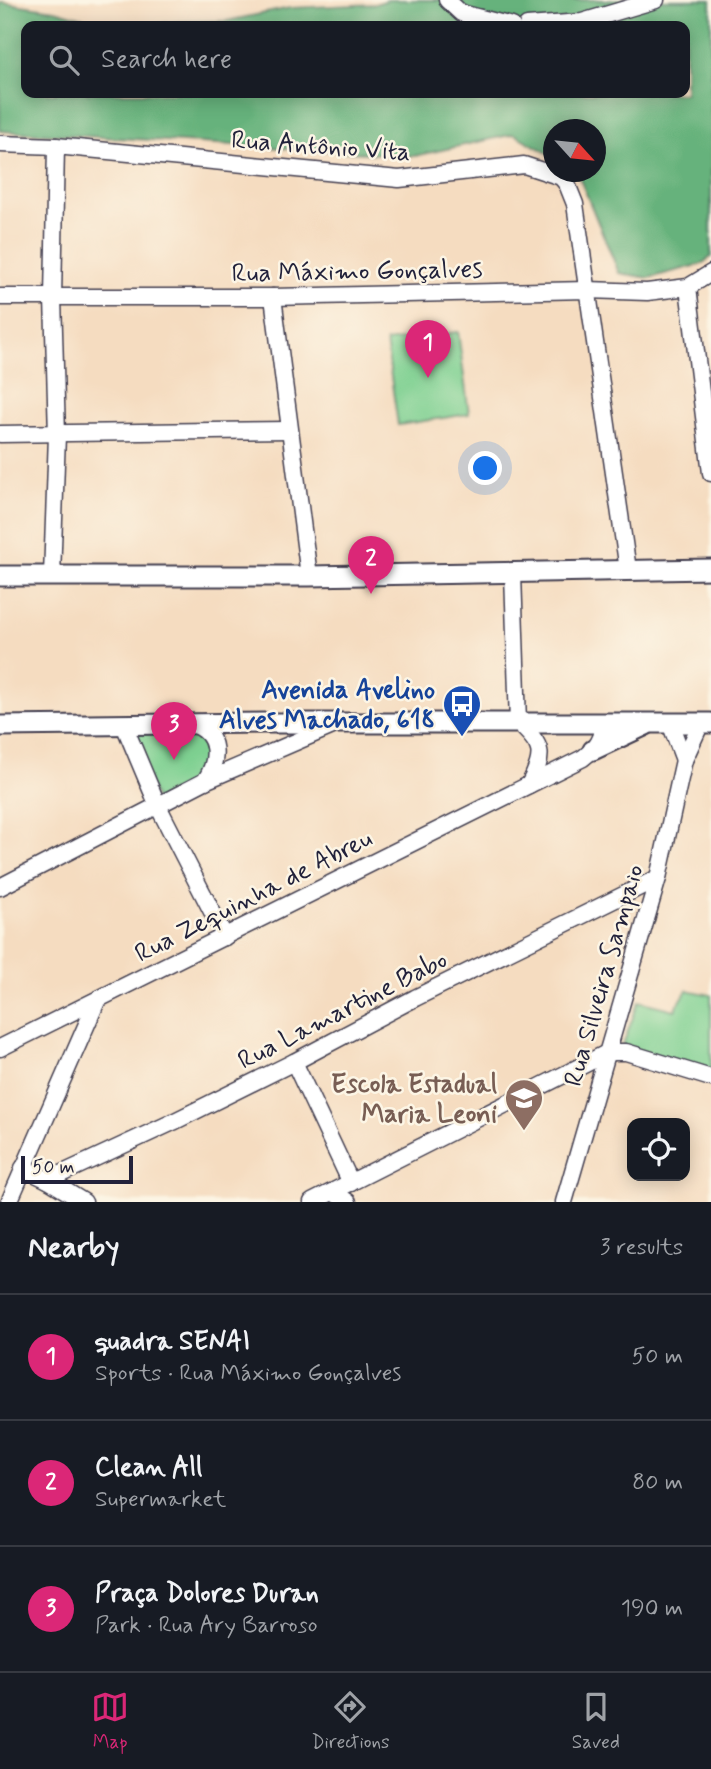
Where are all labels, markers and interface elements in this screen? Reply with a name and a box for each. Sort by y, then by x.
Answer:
search box [21,21,690,98]
icon: search [45,41,83,79]
text: Search here [101,43,232,77]
north arrow [543,119,606,182]
street label: Rua Antônio Vita [230,124,412,170]
street label: Rua Máximo Gonçalves [231,253,483,291]
pin: 1 [405,320,451,378]
your location [468,451,502,485]
pin: 2 [348,536,394,594]
place label: Avenida Avelino Alves Machado, 618 [219,674,435,738]
bus stop icon: Avenida Avelino Alves Machado, 618 [441,683,483,738]
pin: 3 [151,702,197,760]
street label: Rua Zequinha de Abreu [129,822,378,971]
street label: Rua Silveira Sampaio [557,861,653,1090]
street label: Rua Lamartine Babo [232,943,453,1078]
place label: Escola Estadual Maria Leoni [331,1068,497,1132]
school or university icon: Escola Estadual Maria Leoni [503,1077,545,1132]
map controls [627,1118,690,1181]
button: locate [627,1118,690,1181]
scale bar [21,1153,133,1185]
text: 50 m [32,1155,75,1180]
text: Nearby [28,1228,119,1267]
text: 3 results [600,1233,683,1263]
text: quadra SENAI [95,1325,250,1359]
text: 1 [46,1342,56,1372]
text: 50 m [632,1342,683,1372]
text: Sports · Rua Máximo Gonçalves [95,1359,401,1389]
text: Clean All [95,1451,202,1485]
text: 2 [45,1468,57,1498]
text: 80 m [632,1468,683,1498]
text: Supermarket [95,1485,226,1515]
text: Praça Dolores Duran [95,1577,319,1611]
text: 3 [46,1594,56,1624]
text: 190 m [621,1594,683,1624]
text: Park · Rua Ary Barroso [95,1611,318,1641]
tab: Map [91,1688,129,1755]
tab: Directions [311,1688,390,1755]
tab: Saved [572,1688,620,1755]

